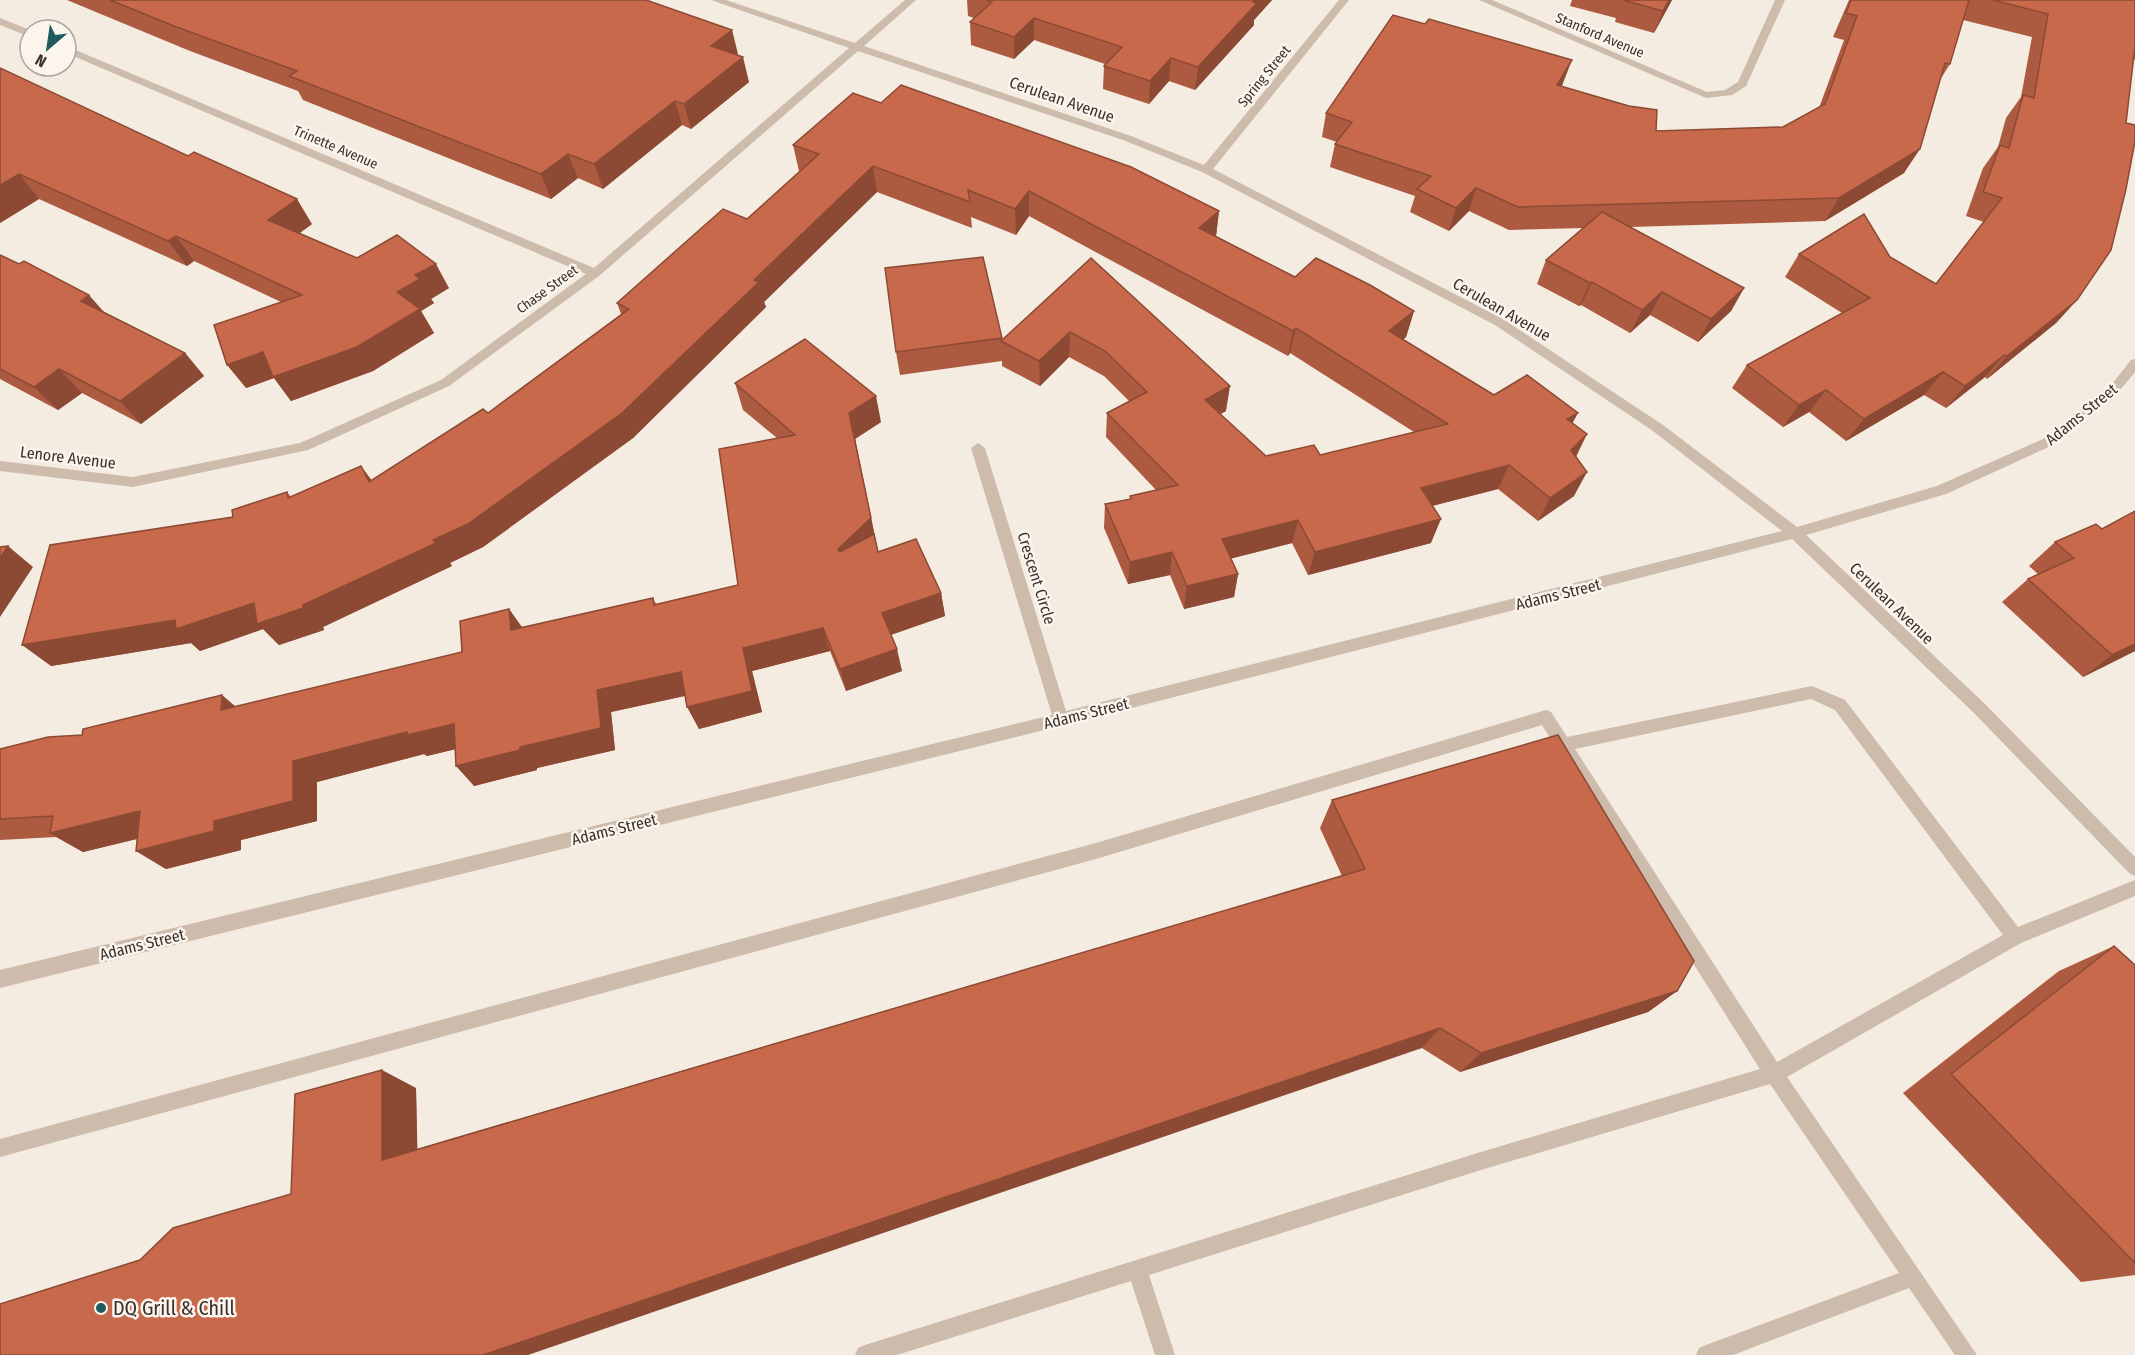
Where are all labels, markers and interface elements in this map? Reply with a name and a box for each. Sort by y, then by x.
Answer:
street label: Stanford Avenue [1553,9,1647,62]
north arrow [18,18,78,78]
street label: Spring Street [1234,42,1295,111]
text: N [32,50,50,71]
street label: Cerulean Avenue [1007,73,1117,126]
street label: Trinette Avenue [291,122,381,173]
street label: Chase Street [513,261,582,317]
street label: Cerulean Avenue [1450,274,1554,345]
street label: Adams Street [2041,379,2122,449]
street label: Lenore Avenue [19,442,117,473]
street label: Crescent Circle [1013,530,1060,627]
street label: Cerulean Avenue [1846,558,1938,648]
street label: Adams Street [1514,575,1603,614]
street label: Adams Street [1042,694,1131,733]
street label: Adams Street [570,810,659,849]
street label: Adams Street [98,925,187,964]
place label: DQ Grill & Chill [113,1296,235,1320]
marker: DQ Grill & Chill [94,1301,108,1315]

